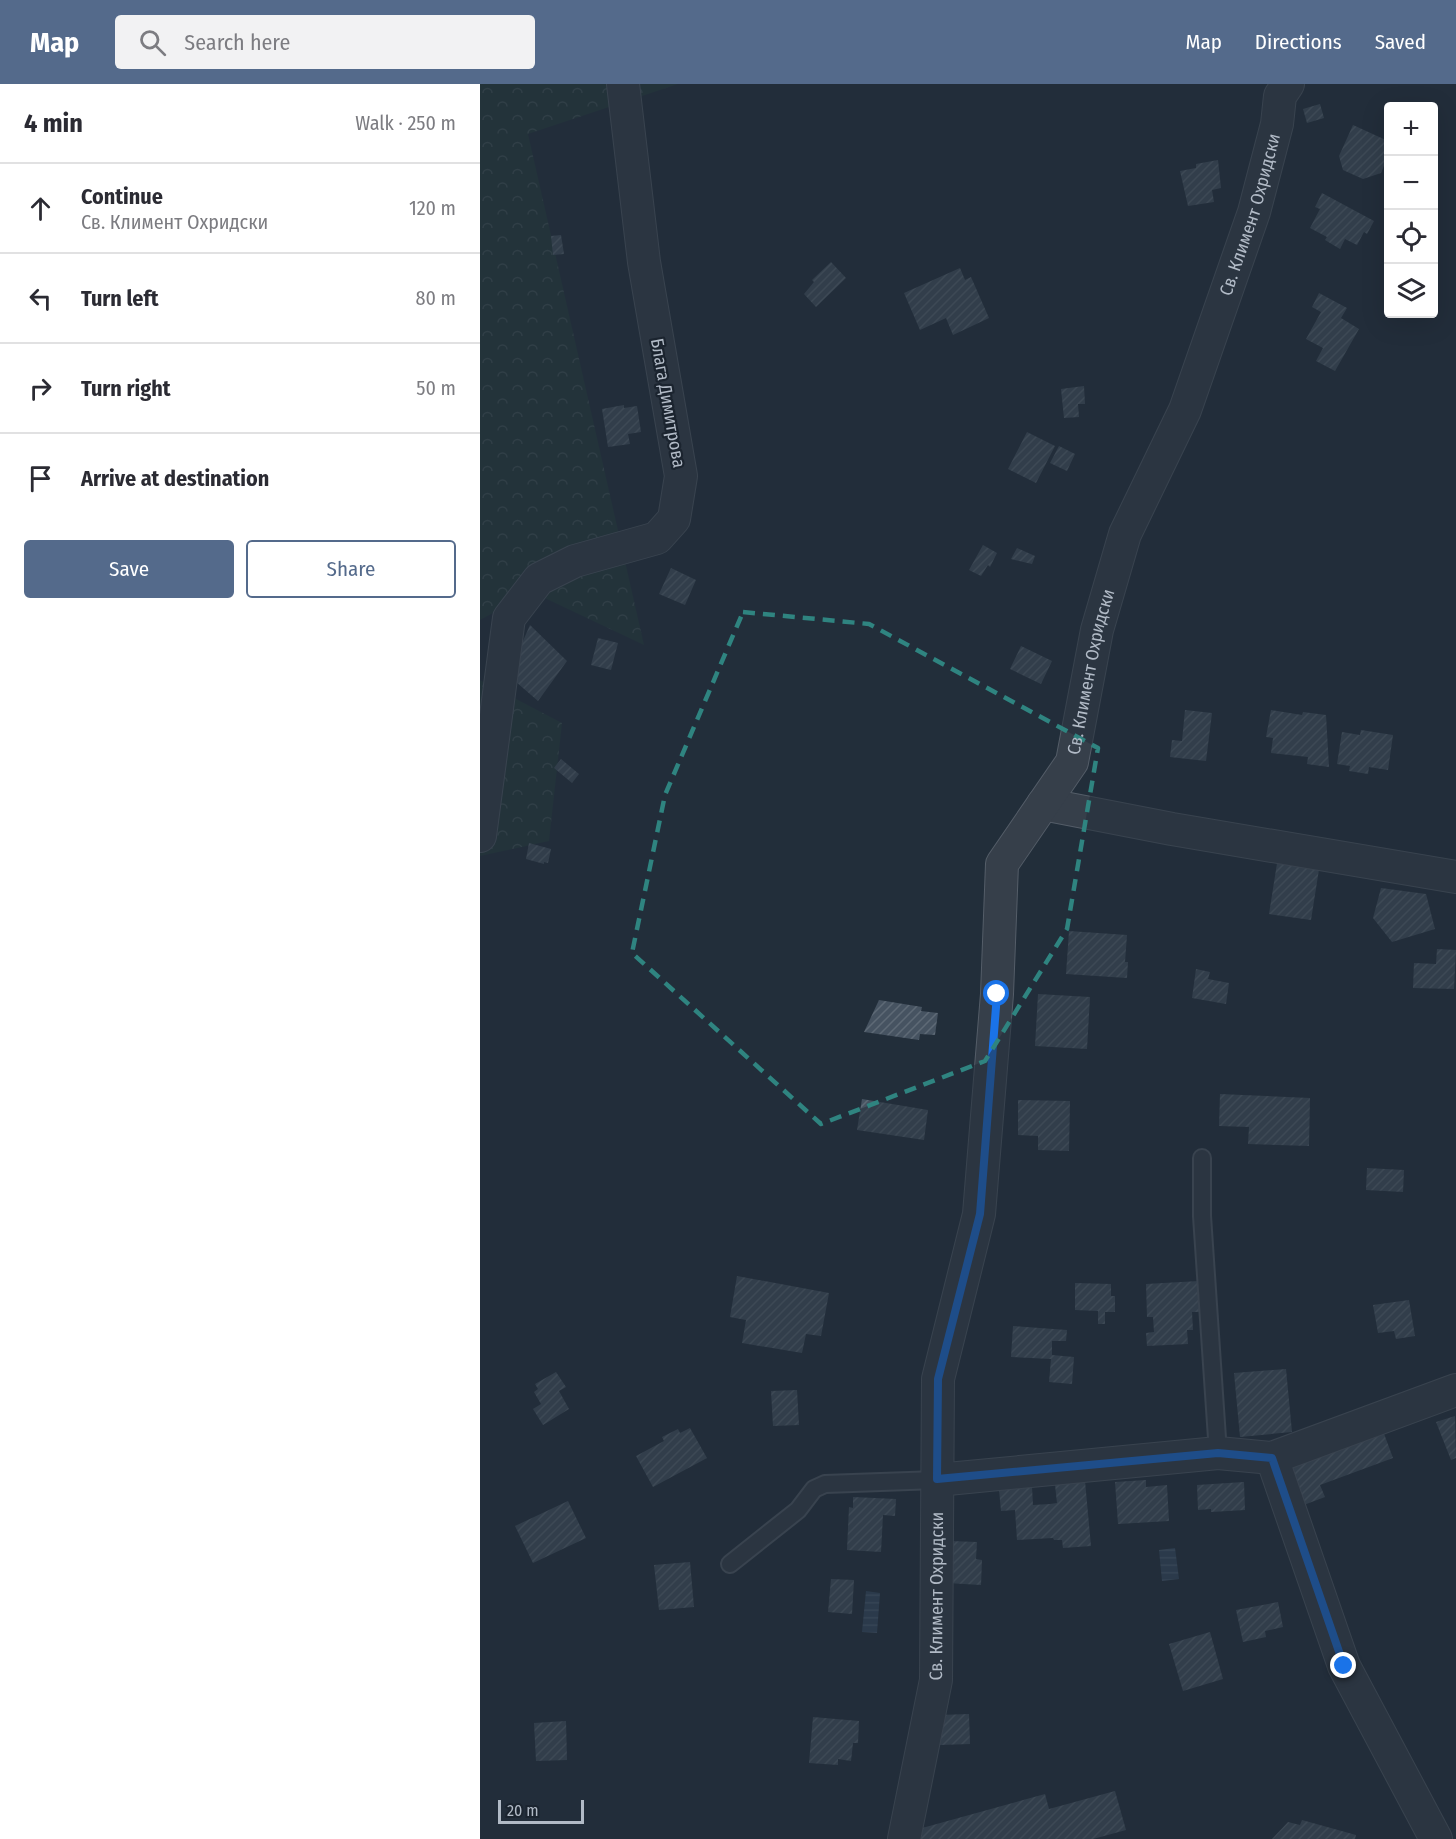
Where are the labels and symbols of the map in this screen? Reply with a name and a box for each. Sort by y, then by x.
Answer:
street label: Св. Климент Охридски [1215,131,1285,299]
street label: Блага Димитрова [646,337,690,470]
street label: Св. Климент Охридски [1063,586,1119,756]
route start [983,980,1009,1006]
street label: Св. Климент Охридски [925,1512,948,1681]
route end [1330,1652,1356,1678]
scale bar [498,1797,584,1824]

